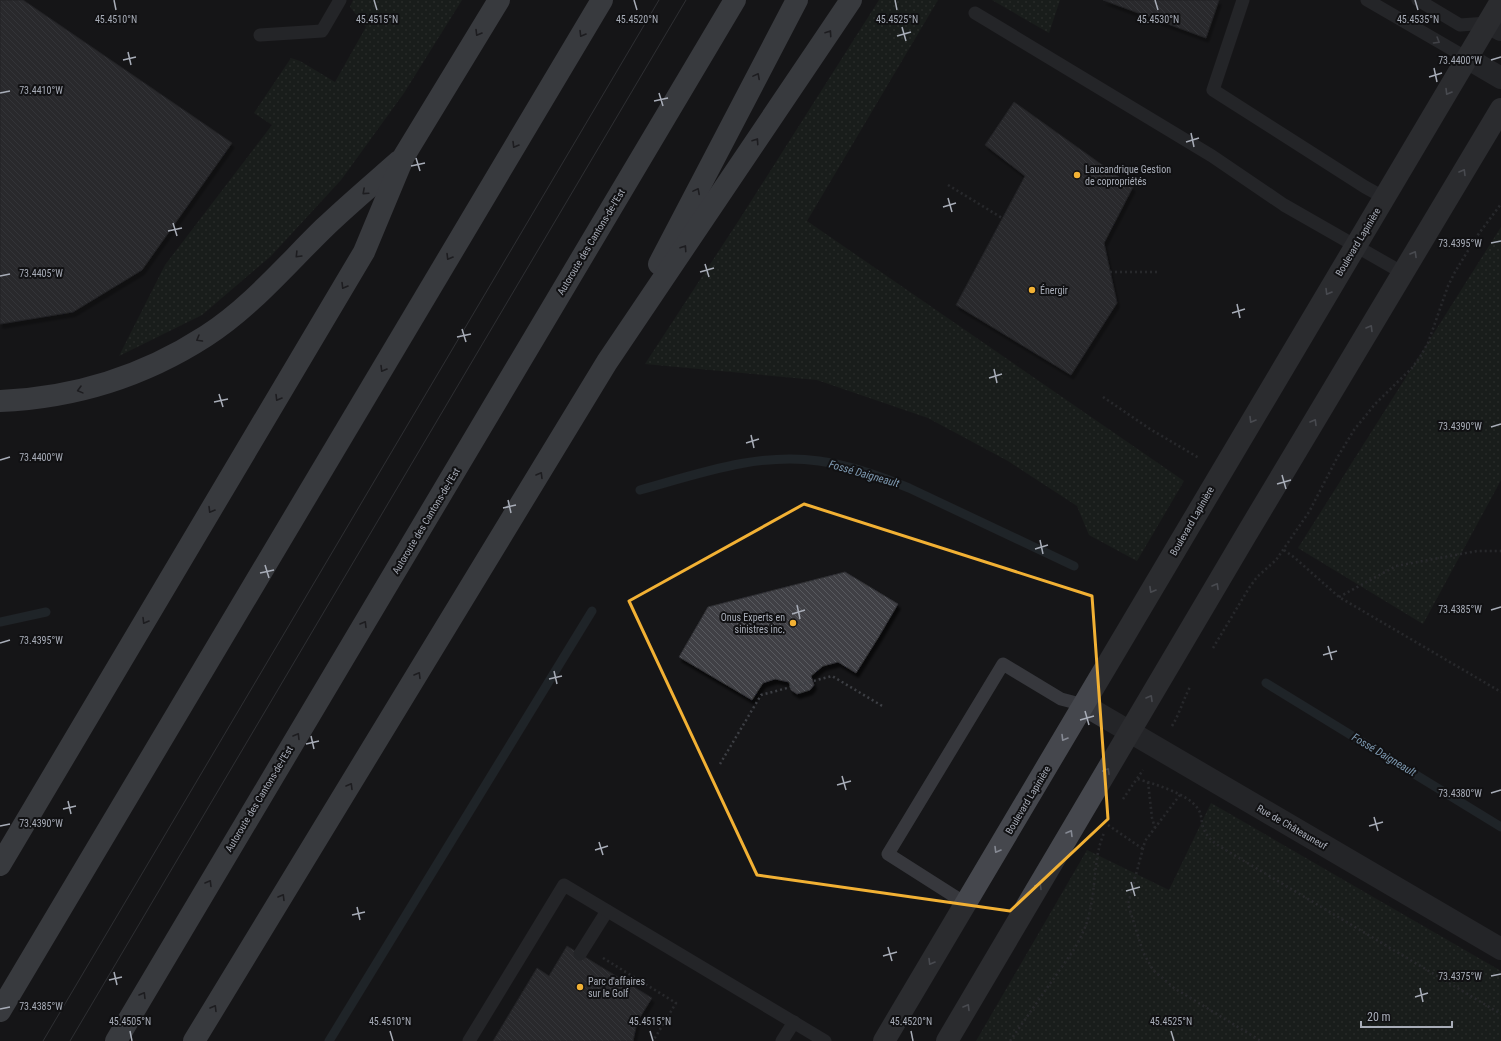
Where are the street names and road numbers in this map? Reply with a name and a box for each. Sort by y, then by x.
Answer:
street label: Autoroute des Cantons-de-l'Est [555,187,627,297]
street label: Boulevard Lapinière [1333,206,1383,278]
street label: Autoroute des Cantons-de-l'Est [390,466,462,576]
street label: Boulevard Lapinière [1168,484,1216,557]
street label: Autoroute des Cantons-de-l'Est [223,744,295,854]
street label: Boulevard Lapinière [1003,764,1053,836]
street label: Rue de Châteauneuf [1255,802,1330,852]

